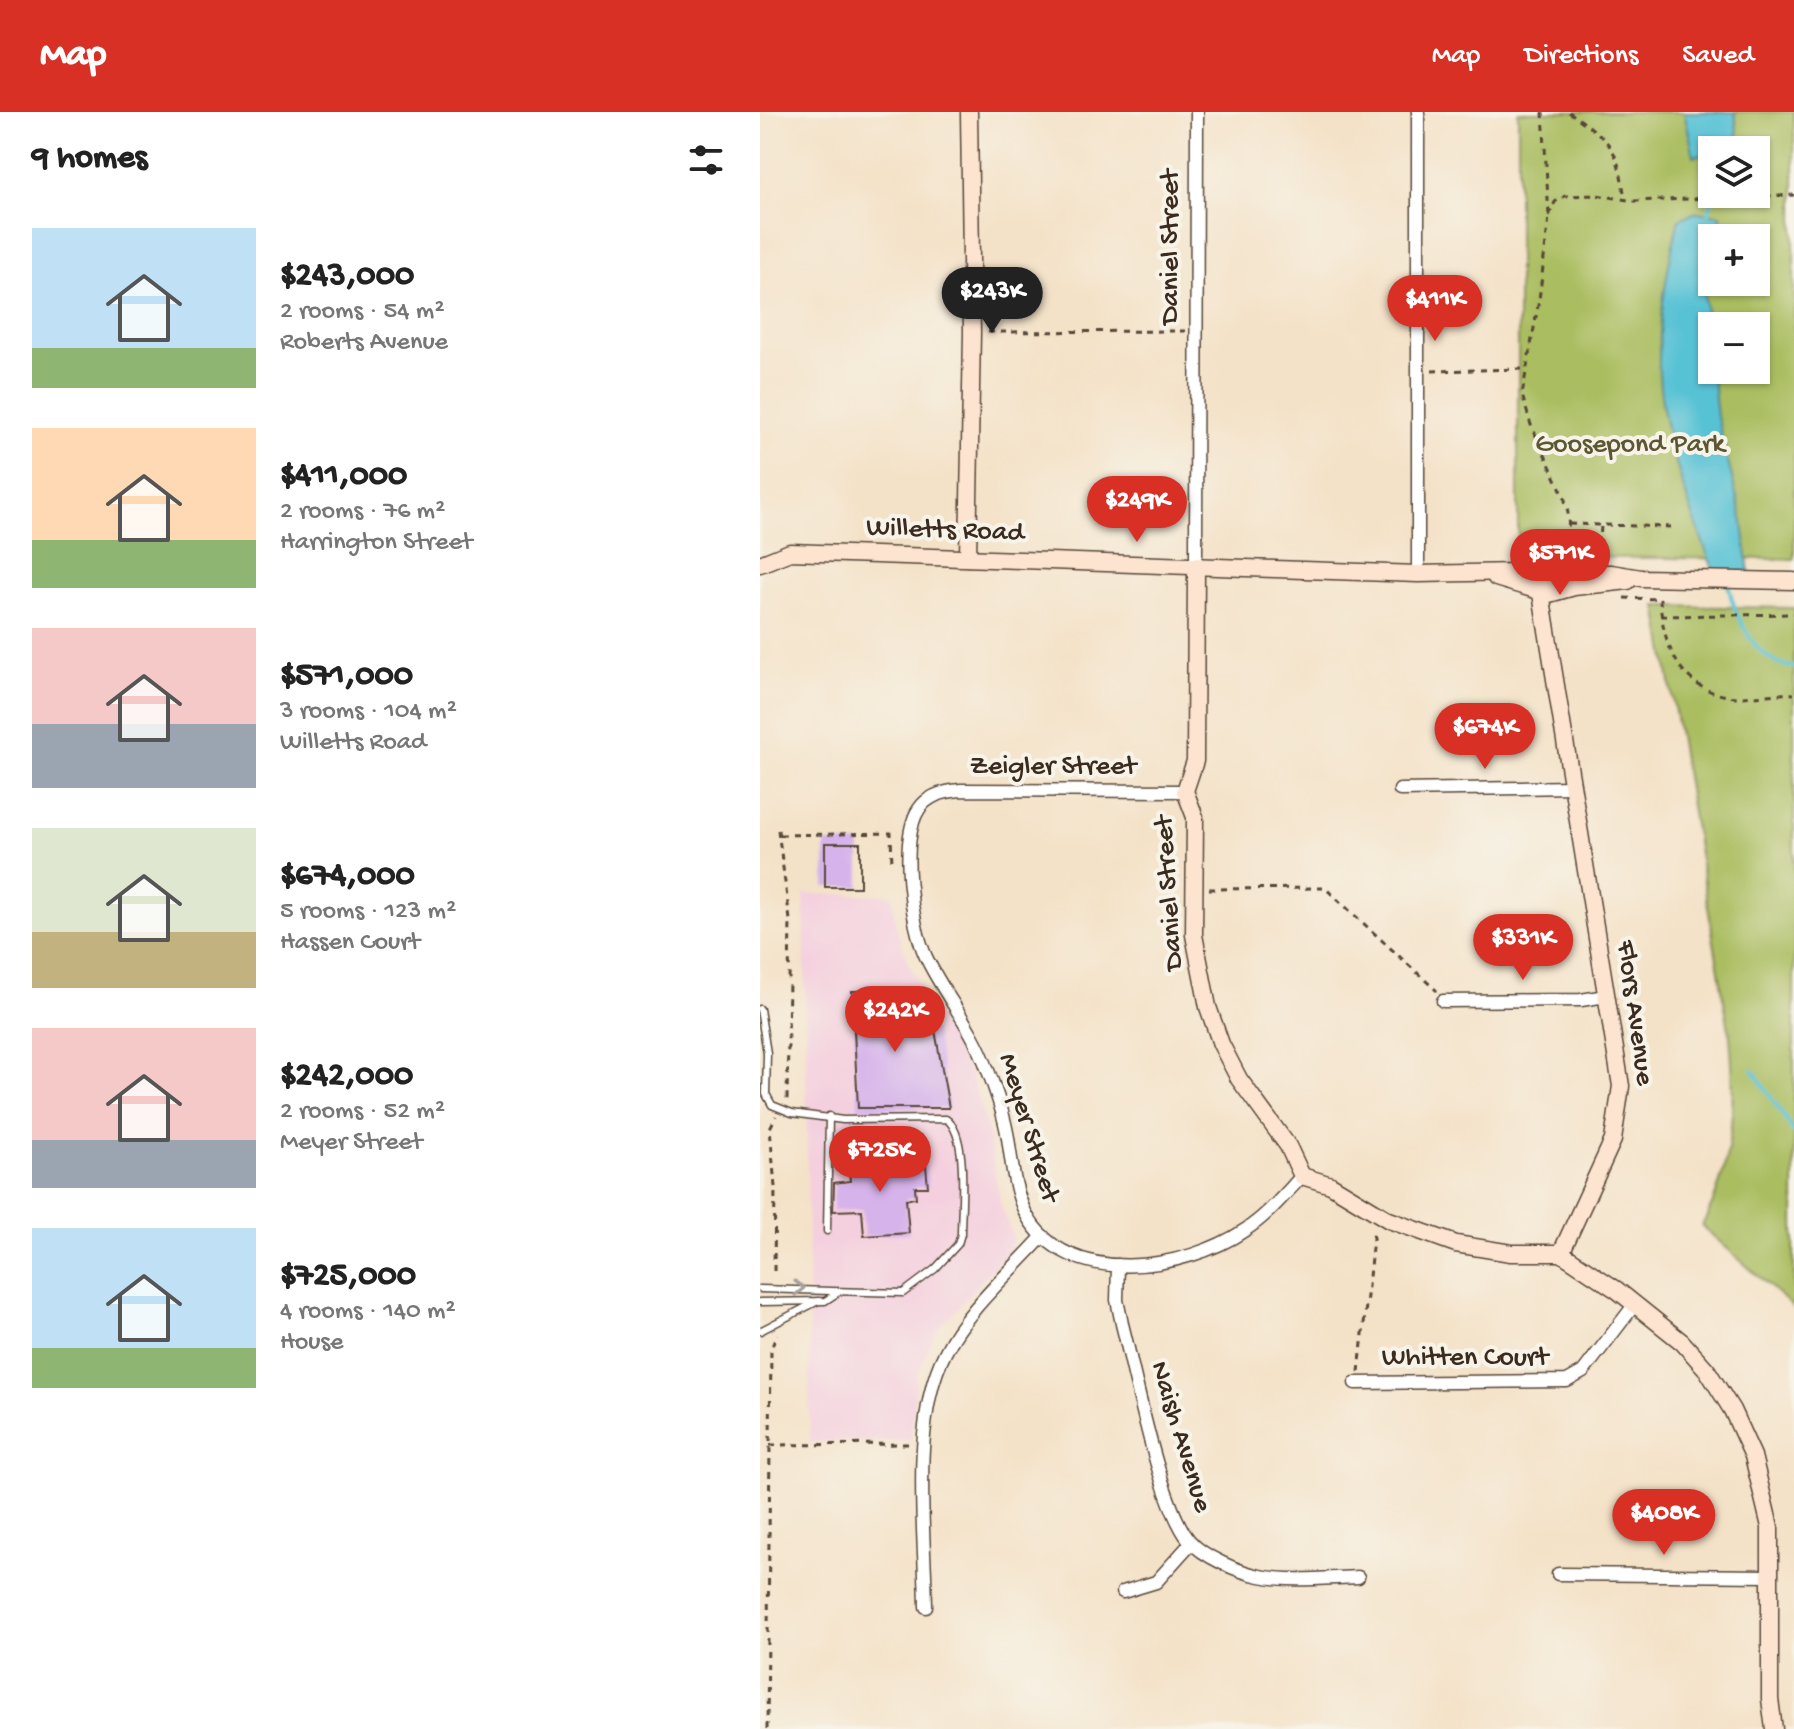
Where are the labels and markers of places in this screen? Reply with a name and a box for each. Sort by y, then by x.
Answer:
pin: $243K [936,267,1048,335]
pin: $411K [1379,275,1491,343]
pin: $249K [1081,476,1193,544]
pin: $571K [1504,529,1616,597]
pin: $674K [1429,703,1541,771]
pin: $331K [1467,914,1579,982]
pin: $242K [839,986,951,1054]
pin: $725K [824,1126,936,1194]
pin: $408K [1608,1489,1720,1557]

